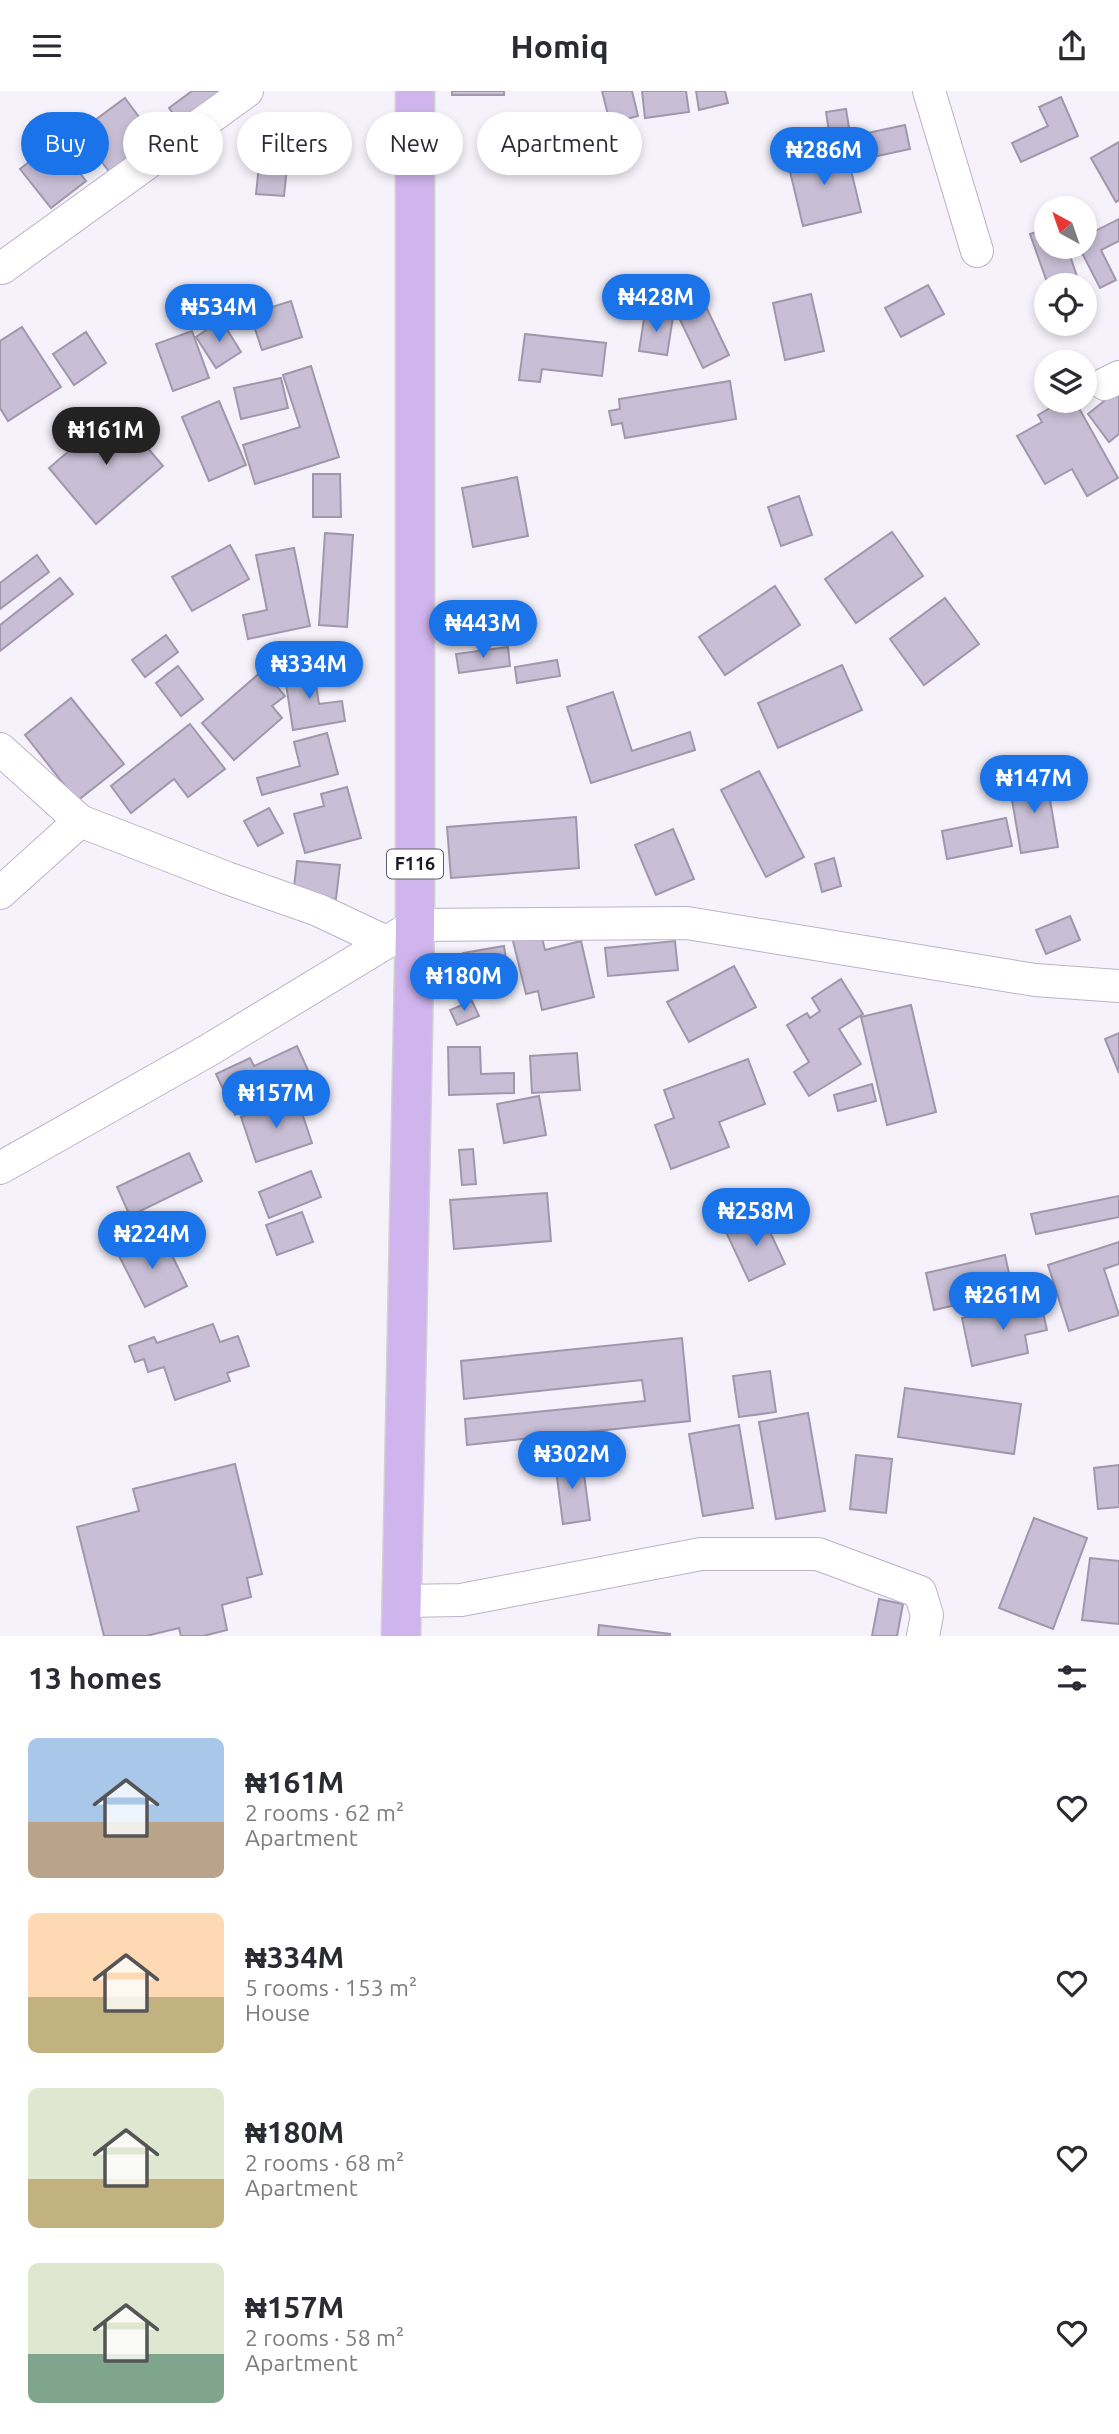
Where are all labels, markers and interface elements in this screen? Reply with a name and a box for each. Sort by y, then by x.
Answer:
icon: menu [28,27,66,65]
icon: share [1053,27,1091,65]
text: Homiq [510,28,609,64]
chip: Buy [21,112,109,175]
chip: Rent [123,112,223,175]
chip: Filters [237,112,352,175]
chip: New [366,112,463,175]
chip: Apartment [477,112,642,175]
pin: ₦286M [775,127,873,187]
text: ₦286M [786,137,862,162]
north arrow [1034,196,1097,259]
map controls [1034,196,1097,413]
button: locate [1034,273,1097,336]
pin: ₦428M [607,275,705,334]
text: ₦428M [618,284,694,309]
pin: ₦534M [170,285,268,344]
text: ₦534M [181,294,257,319]
button: layers [1034,350,1097,413]
pin: ₦161M [57,407,155,467]
text: ₦161M [68,417,144,442]
pin: ₦443M [434,601,532,660]
text: ₦443M [445,610,521,635]
pin: ₦334M [260,641,358,701]
text: ₦334M [271,651,347,676]
pin: ₦147M [985,755,1083,815]
text: ₦147M [996,765,1072,790]
road number: F116 [387,849,443,879]
pin: ₦180M [415,953,513,1013]
text: ₦180M [426,963,502,988]
pin: ₦157M [227,1070,325,1130]
text: ₦157M [238,1080,314,1105]
pin: ₦258M [707,1189,805,1248]
text: ₦258M [718,1198,794,1223]
pin: ₦224M [103,1211,201,1271]
text: ₦224M [114,1221,190,1246]
pin: ₦261M [954,1273,1052,1332]
text: ₦261M [965,1282,1041,1307]
pin: ₦302M [523,1431,621,1491]
text: ₦302M [534,1441,610,1466]
icon: filters [1053,1659,1091,1697]
text: 13 homes [28,1661,162,1695]
text: ₦161M [245,1765,344,1799]
icon: home [84,1766,168,1850]
icon: heart [1053,1789,1091,1827]
text: 2 rooms · 62 m² [245,1800,404,1825]
text: Apartment [245,1825,358,1850]
text: ₦334M [245,1940,344,1974]
icon: home [84,1941,168,2025]
icon: heart [1053,1964,1091,2002]
text: 5 rooms · 153 m² [245,1975,417,2000]
text: House [245,2000,310,2025]
text: ₦180M [245,2115,344,2149]
icon: home [84,2116,168,2200]
icon: heart [1053,2139,1091,2177]
text: 2 rooms · 68 m² [245,2150,404,2175]
text: Apartment [245,2175,358,2200]
text: ₦157M [245,2290,344,2324]
icon: home [84,2291,168,2375]
icon: heart [1053,2314,1091,2352]
text: 2 rooms · 58 m² [245,2325,404,2350]
text: Apartment [245,2350,358,2375]

